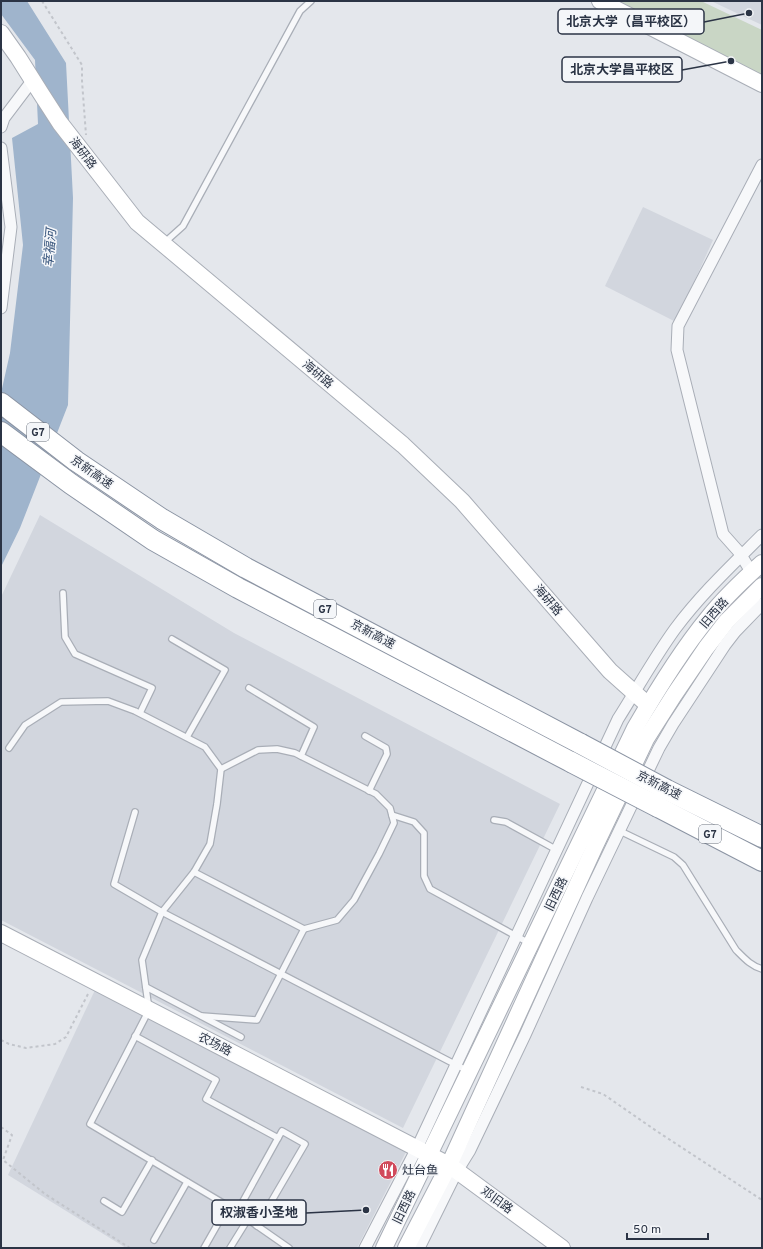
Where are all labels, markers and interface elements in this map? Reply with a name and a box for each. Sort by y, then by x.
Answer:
callout: 北京大学（昌平校区） [558,9,704,34]
text: 北京大学（昌平校区） [566,14,696,31]
callout: 北京大学昌平校区 [562,57,682,82]
text: 北京大学昌平校区 [570,62,674,79]
street label: 海研路 [65,135,100,173]
water label: 幸福河 [41,225,61,268]
street label: 海研路 [298,357,336,392]
road number: G7 [27,423,49,441]
street label: 京新高速 [67,452,116,493]
street label: 海研路 [529,582,565,619]
street label: 旧西路 [697,595,733,632]
road number: G7 [314,600,336,618]
street label: 京新高速 [348,617,397,653]
street label: 京新高速 [634,768,684,804]
road number: G7 [699,825,721,843]
street label: 旧西路 [542,875,572,914]
street label: 农场路 [195,1030,234,1060]
restaurant icon: 灶台鱼 [377,1159,399,1181]
place label: 灶台鱼 [402,1163,438,1179]
street label: 邓旧路 [477,1184,516,1218]
street label: 旧西路 [390,1188,420,1227]
callout: 权淑香小圣地 [212,1200,306,1225]
text: 权淑香小圣地 [220,1205,298,1222]
scale bar [627,1215,708,1241]
text: 50 m [633,1222,661,1238]

